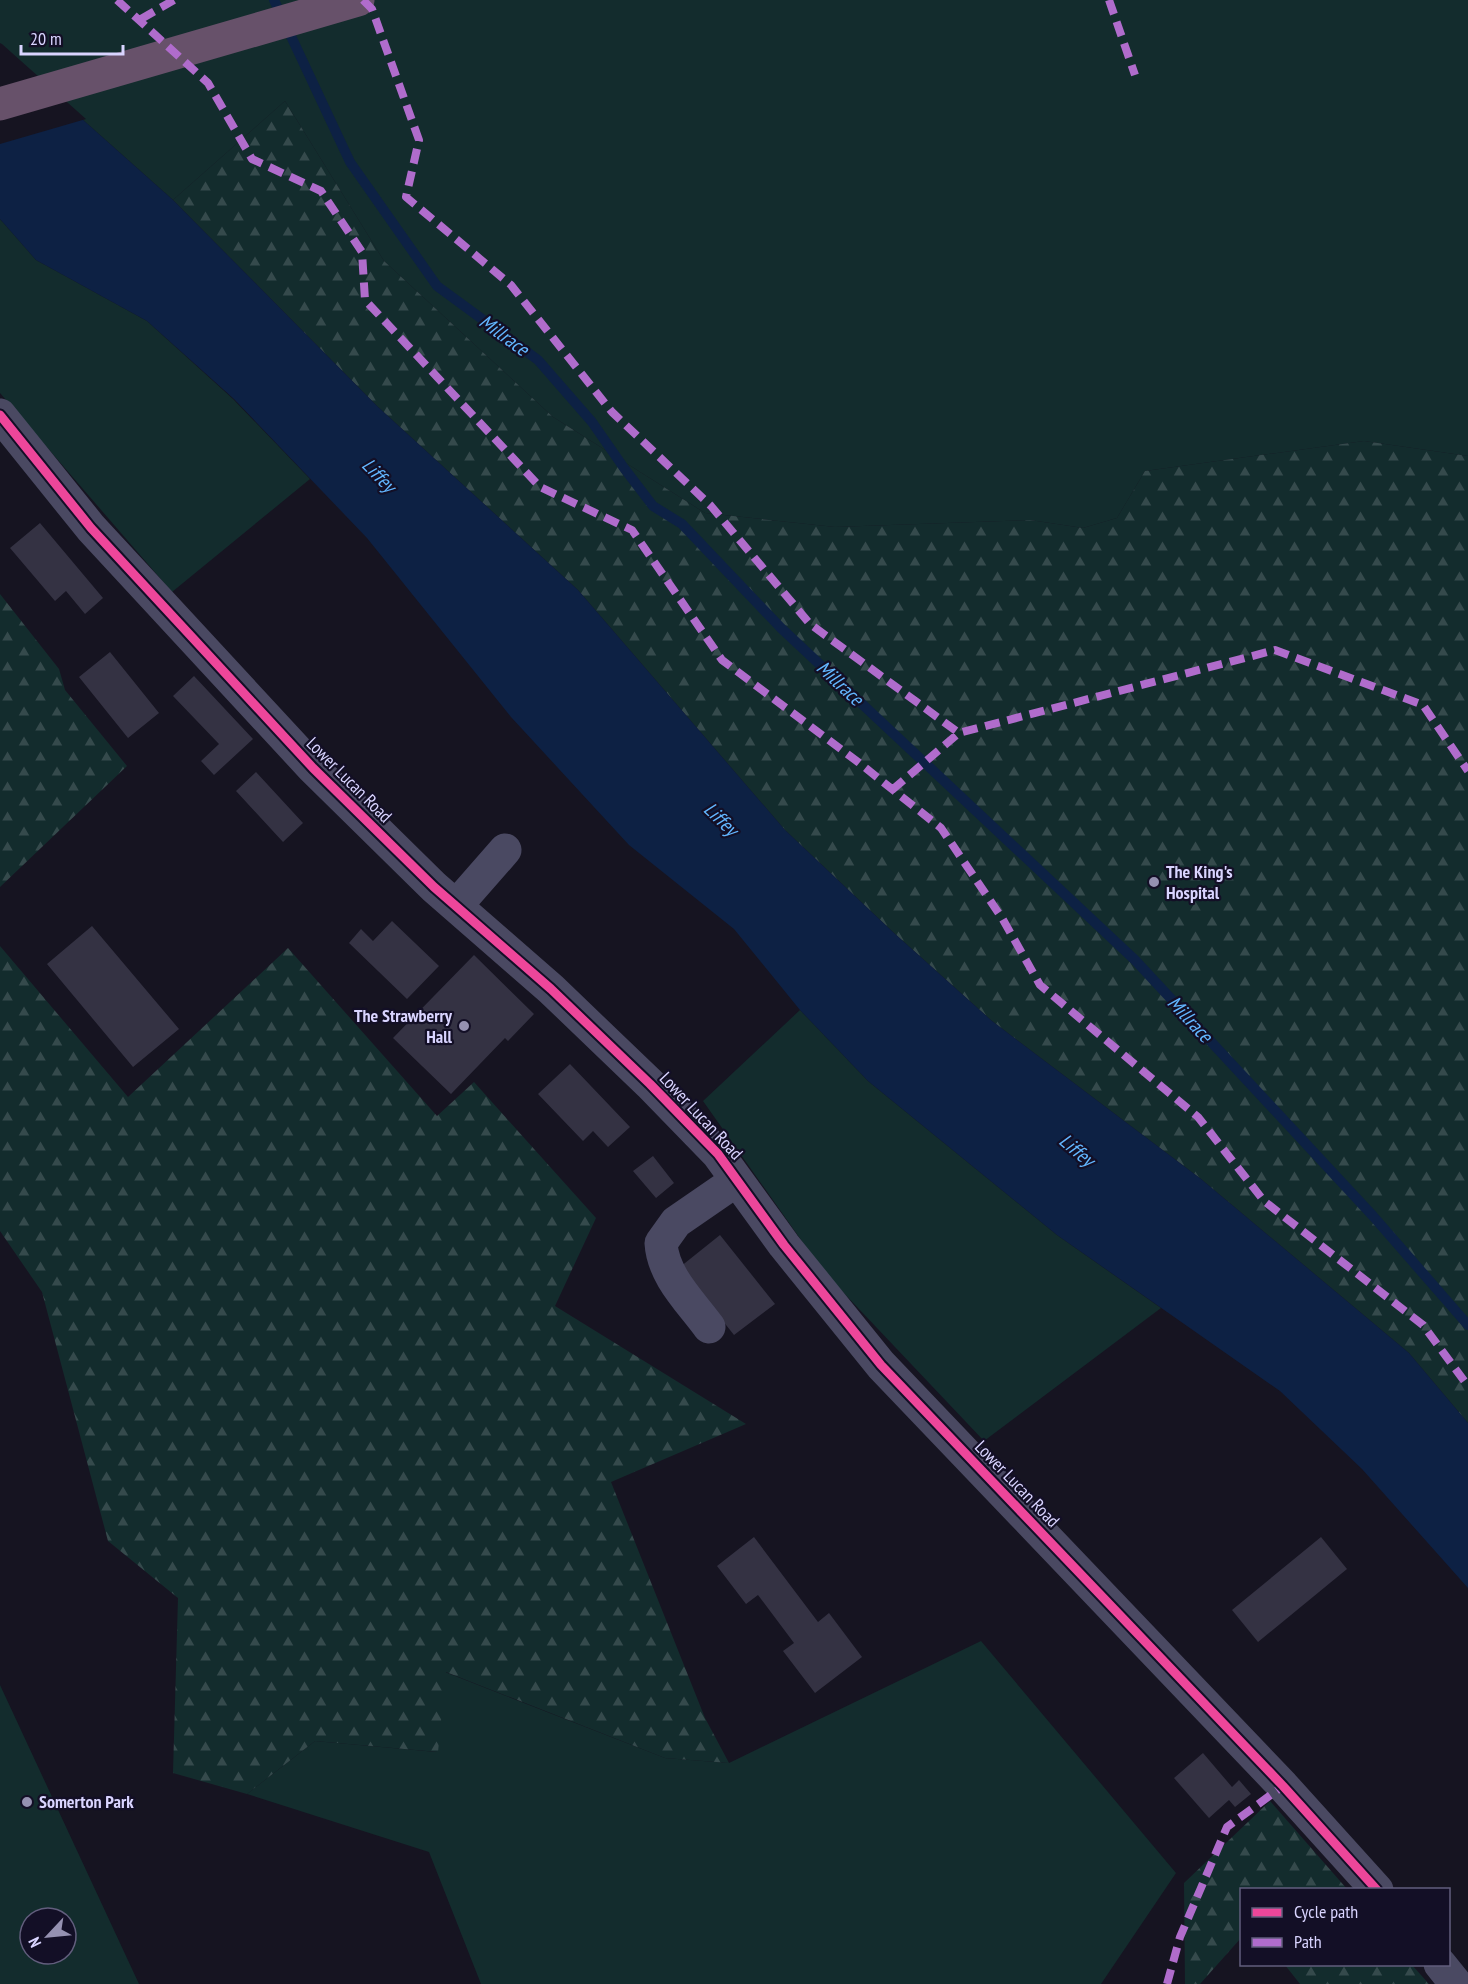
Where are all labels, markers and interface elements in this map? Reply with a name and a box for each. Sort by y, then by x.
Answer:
scale bar [21,18,123,56]
text: 20 m [30,27,62,50]
water label: Millrace [474,308,535,363]
water label: Liffey [356,452,403,500]
water label: Millrace [811,655,870,712]
street label: Lower Lucan Road [302,732,397,827]
water label: Liffey [698,796,746,843]
place label: The King's Hospital [1166,860,1233,904]
marker: The King's Hospital [1147,875,1161,889]
water label: Millrace [1162,990,1219,1049]
place label: The Strawberry Hall [354,1004,453,1048]
marker: The Strawberry Hall [457,1019,471,1033]
street label: Lower Lucan Road [655,1067,748,1164]
water label: Liffey [1054,1128,1102,1174]
street label: Lower Lucan Road [970,1435,1065,1532]
place label: Somerton Park [39,1790,134,1813]
marker: Somerton Park [20,1795,34,1809]
legend [1240,1888,1450,1966]
text: Cycle path [1294,1900,1358,1923]
north arrow [18,1906,78,1966]
text: Path [1294,1930,1322,1953]
text: N [24,1934,45,1951]

